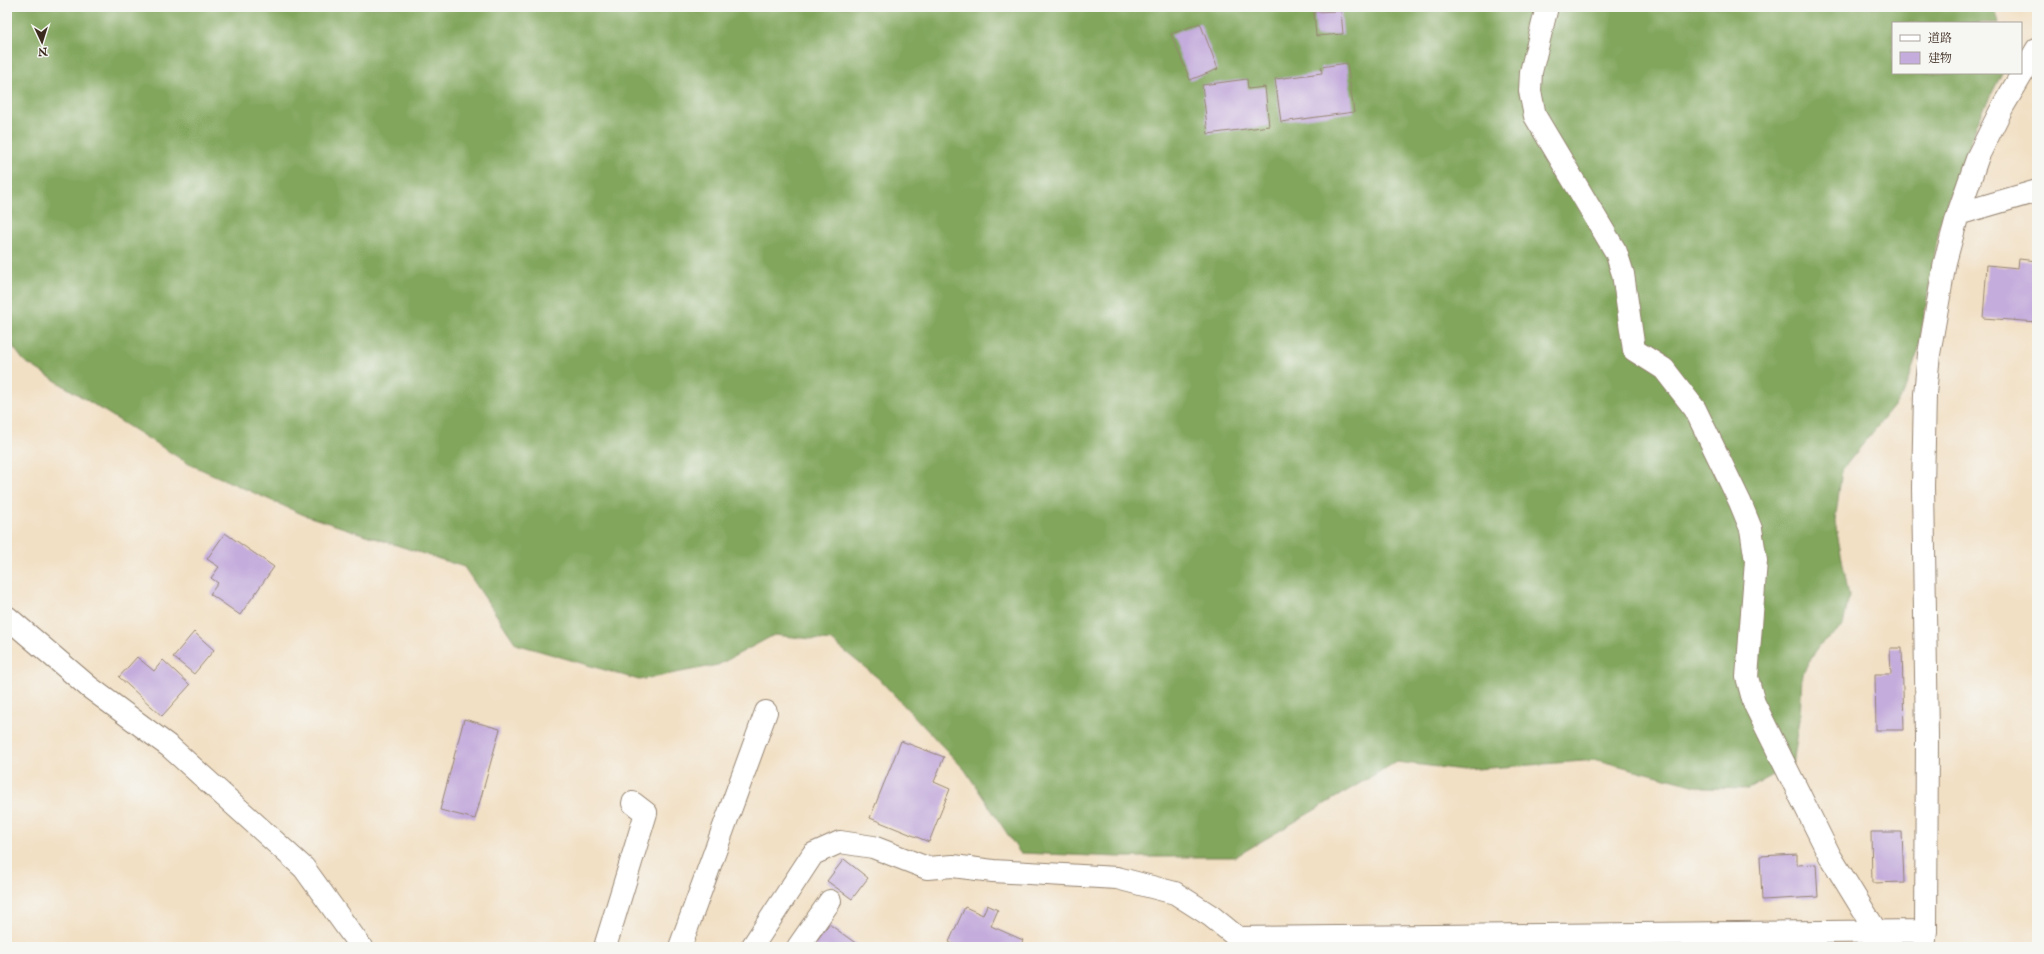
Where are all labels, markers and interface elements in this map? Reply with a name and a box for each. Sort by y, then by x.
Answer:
north arrow [22,22,62,62]
legend [1892,22,2022,74]
text: 道路 [1928,31,1952,46]
text: N [37,44,49,58]
text: 建物 [1928,51,1952,66]

